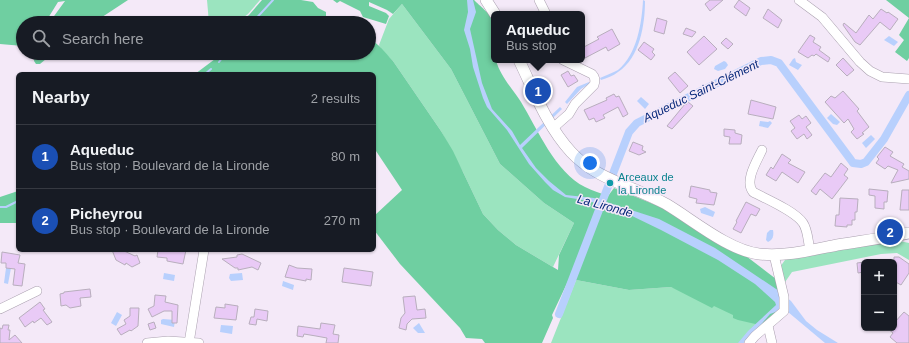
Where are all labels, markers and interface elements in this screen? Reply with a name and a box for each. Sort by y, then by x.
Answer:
popup [491,11,585,63]
search box [16,16,376,60]
text: Aqueduc [506,21,570,38]
icon: search [30,27,52,49]
text: Search here [62,30,144,47]
text: Bus stop [506,38,557,53]
water label: Aqueduc Saint-Clément [640,57,762,126]
pin: 1 [525,76,551,106]
text: Nearby [32,88,90,107]
text: 2 results [311,91,360,106]
text: Aqueduc [70,141,134,158]
text: 1 [41,149,49,164]
text: 80 m [331,149,360,164]
your location [580,153,600,173]
text: Bus stop · Boulevard de la Lironde [70,158,269,173]
place label: Arceaux de la Lironde [618,171,674,196]
marker: Arceaux de la Lironde [605,178,615,188]
water label: La Lironde [576,192,635,220]
text: Picheyrou [70,205,143,222]
text: 2 [41,213,49,228]
text: 270 m [324,213,360,228]
pin: 2 [877,217,903,247]
text: Bus stop · Boulevard de la Lironde [70,222,269,237]
map controls [861,259,897,331]
button: + [861,259,897,295]
button: − [861,295,897,331]

